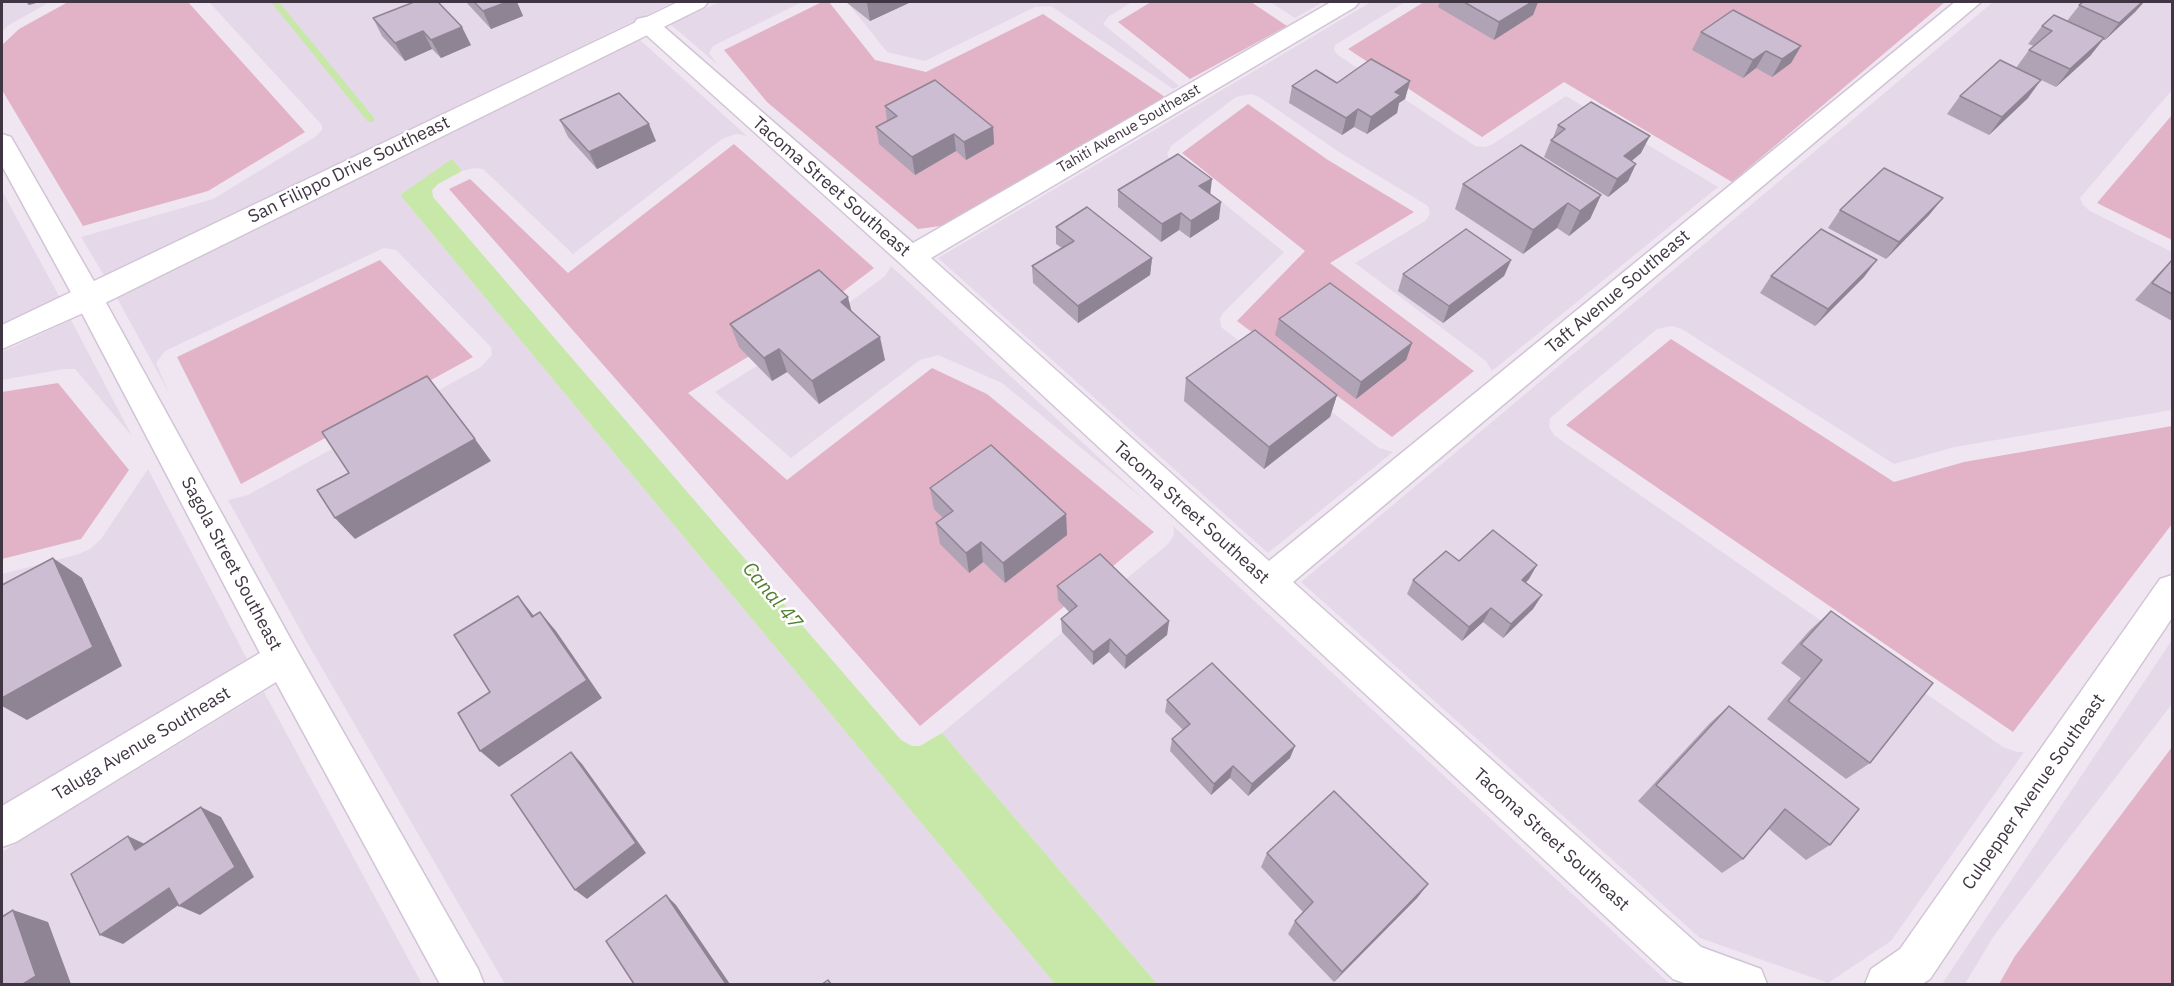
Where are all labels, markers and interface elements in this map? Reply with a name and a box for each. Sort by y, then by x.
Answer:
street label: Tahiti Avenue Southeast [1054,81,1204,177]
street label: San Filippo Drive Southeast [245,112,453,228]
street label: Tacoma Street Southeast [747,112,915,262]
street label: Taft Avenue Southeast [1542,226,1694,358]
street label: Tacoma Street Southeast [1108,437,1274,589]
street label: Sagola Street Southeast [176,473,286,655]
water label: Canal 47 [737,557,807,635]
street label: Taluga Avenue Southeast [49,682,235,806]
street label: Culpepper Avenue Southeast [1958,690,2110,894]
street label: Tacoma Street Southeast [1468,764,1634,916]

